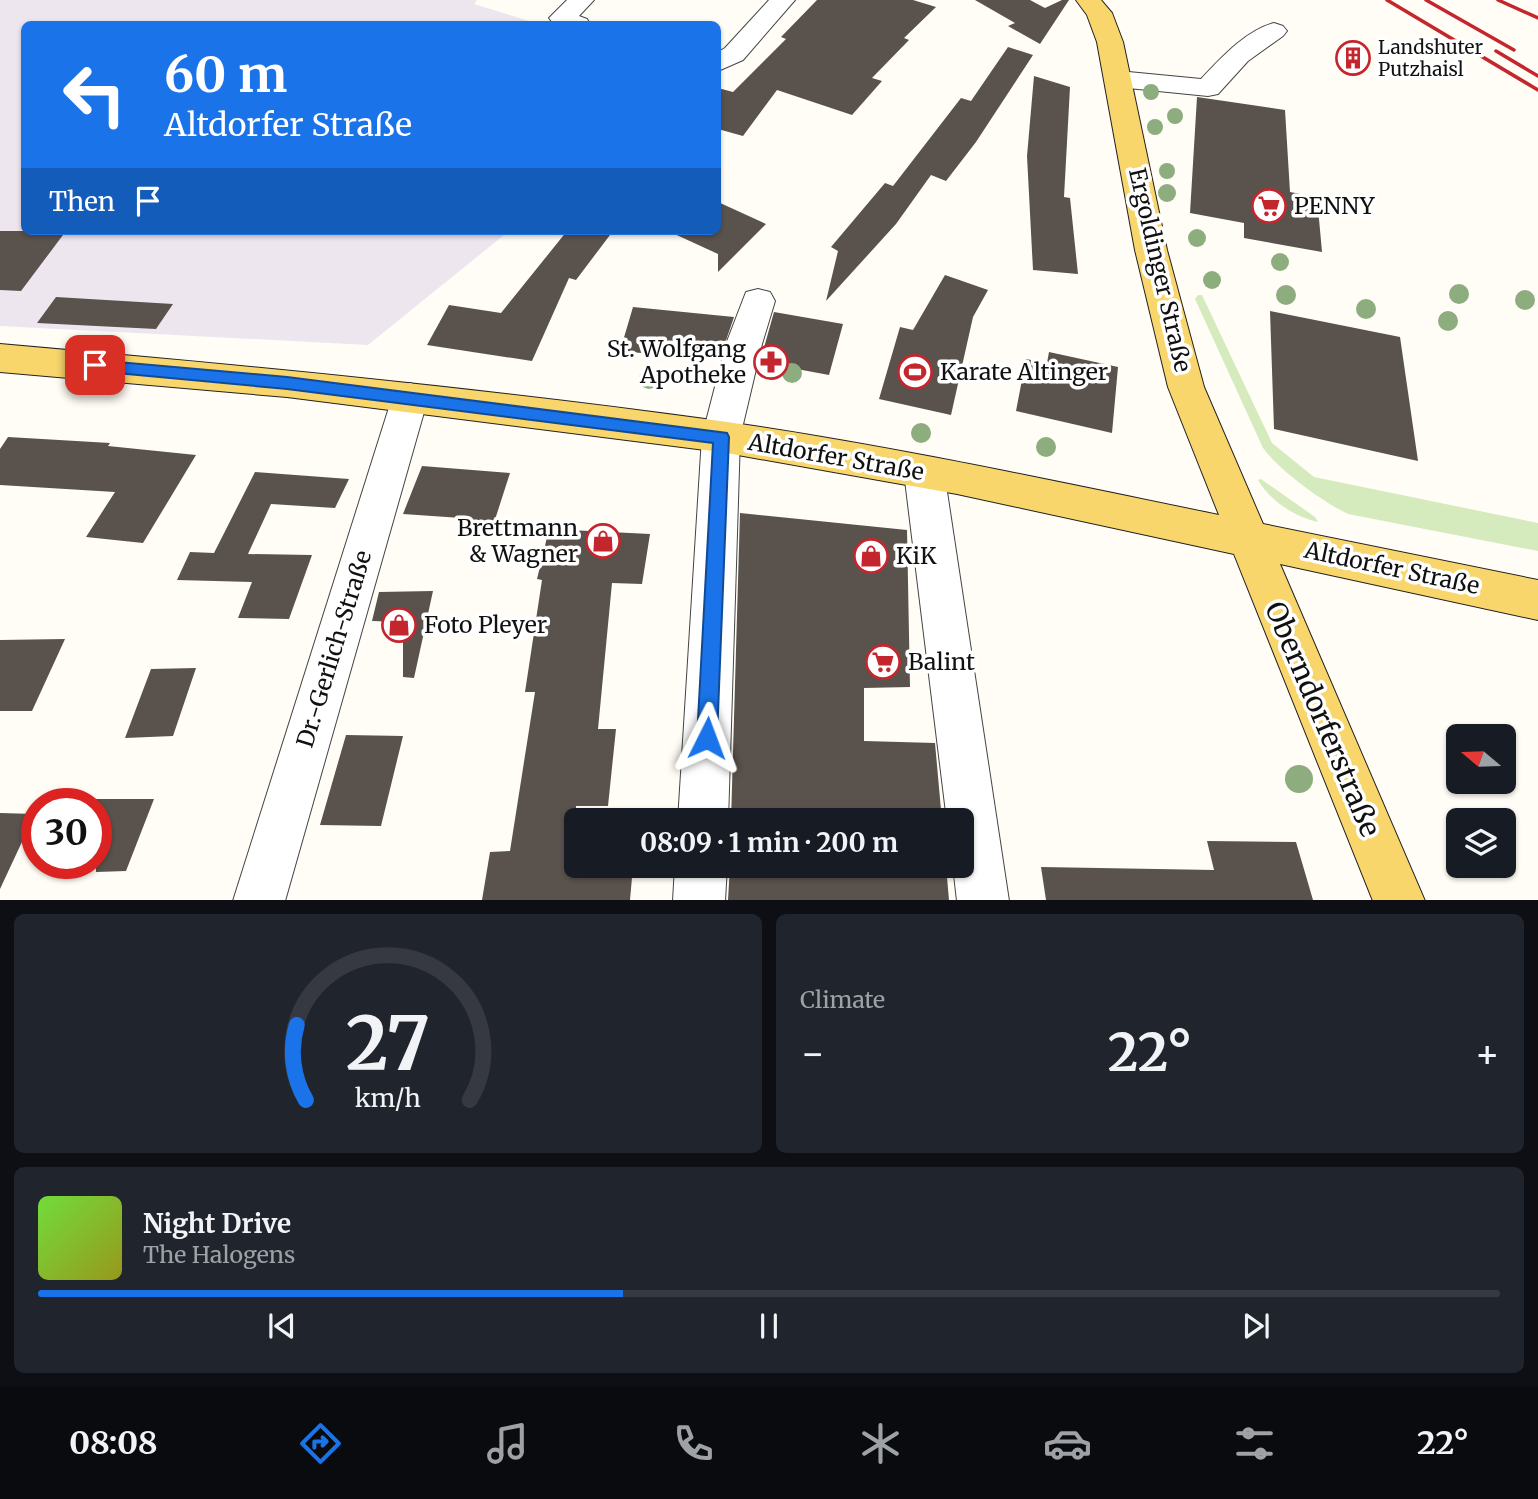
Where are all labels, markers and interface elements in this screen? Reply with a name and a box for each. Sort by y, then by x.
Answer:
place label: Landshuter Putzhaisl [1378,35,1483,81]
building icon: Landshuter Putzhaisl [1334,39,1372,77]
text: 60 m [164,44,287,105]
icon: left [49,49,140,140]
text: Altdorfer Straße [164,105,412,145]
street label: Ergoldinger Straße [1123,165,1198,375]
icon: arrive [129,182,167,220]
text: Then [49,185,115,218]
supermarket icon: PENNY [1250,187,1288,225]
place label: PENNY [1294,191,1376,220]
place label: St. Wolfgang Apotheke [607,334,746,389]
pin [65,335,125,395]
pharmacy icon: St. Wolfgang Apotheke [752,343,790,381]
icon: arrive [76,346,114,384]
sports icon: Karate Altinger [896,353,934,391]
place label: Karate Altinger [940,357,1108,386]
street label: Altdorfer Straße [745,427,926,486]
place label: Brettmann & Wagner [457,513,578,568]
shop icon: Brettmann & Wagner [584,522,622,560]
street label: Altdorfer Straße [1301,535,1482,600]
shop icon: KiK [852,537,890,575]
place label: KiK [896,541,937,570]
street label: Dr.-Gerlich-Straße [290,547,377,751]
street label: Oberndorferstraße [1257,596,1389,842]
shop icon: Foto Pleyer [380,606,418,644]
place label: Foto Pleyer [424,610,547,639]
supermarket icon: Balint [864,643,902,681]
place label: Balint [908,647,975,676]
position arrow [670,701,744,775]
north arrow [1446,724,1516,794]
map controls [1446,724,1516,878]
speed limit sign: 30 [21,788,112,879]
button: layers [1446,808,1516,878]
text: 08:09 · 1 min · 200 m [640,826,898,859]
text: Climate [800,985,885,1014]
text: 27 [346,998,430,1090]
text: 22° [1108,1020,1192,1085]
text: − [800,1030,825,1077]
text: + [1475,1030,1500,1077]
text: km/h [355,1081,421,1113]
text: Night Drive [143,1207,291,1240]
text: The Halogens [143,1240,295,1269]
icon: previous [263,1307,301,1345]
icon: pause [750,1307,788,1345]
icon: next [1237,1307,1275,1345]
icon: directions [296,1419,345,1468]
icon: music [483,1419,532,1468]
icon: phone [669,1419,718,1468]
icon: climate [856,1419,905,1468]
icon: car [1043,1419,1092,1468]
icon: filters [1230,1419,1279,1468]
text: 08:08 [69,1423,158,1463]
text: 22° [1417,1423,1469,1463]

